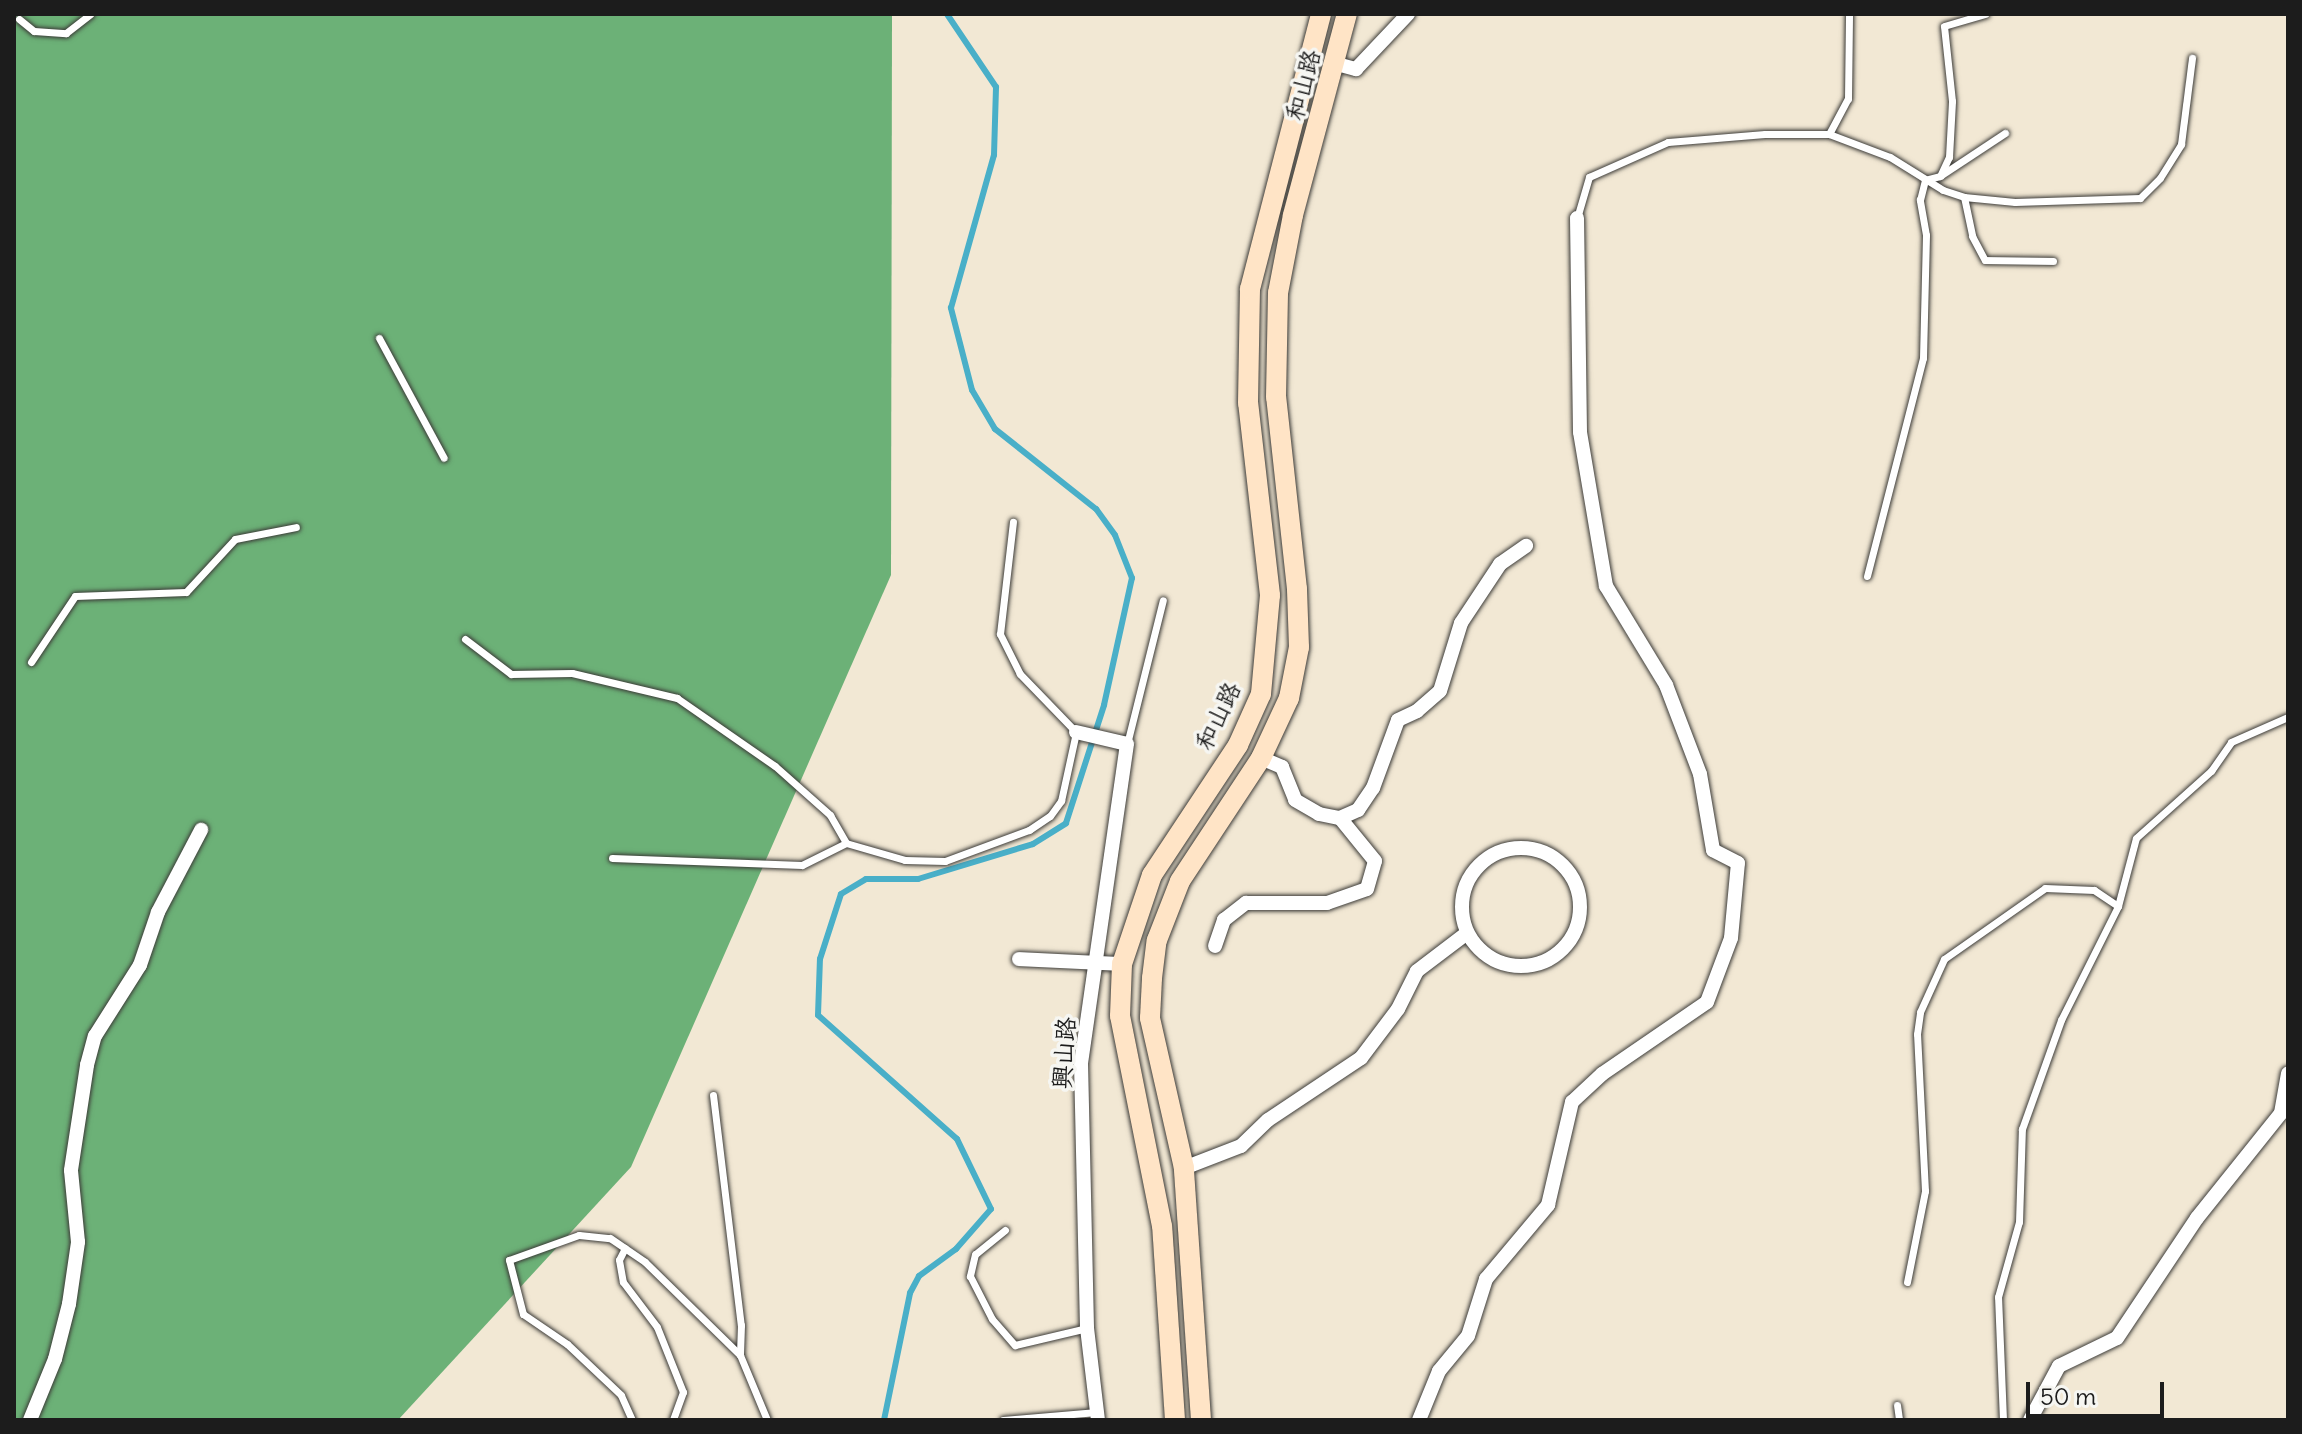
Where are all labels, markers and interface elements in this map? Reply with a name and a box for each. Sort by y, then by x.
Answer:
street label: 和山路 [1280,46,1326,124]
street label: 和山路 [1189,677,1247,755]
street label: 興山路 [1047,1016,1081,1090]
scale bar [2030,1366,2168,1416]
text: 50 m [2040,1381,2096,1411]

